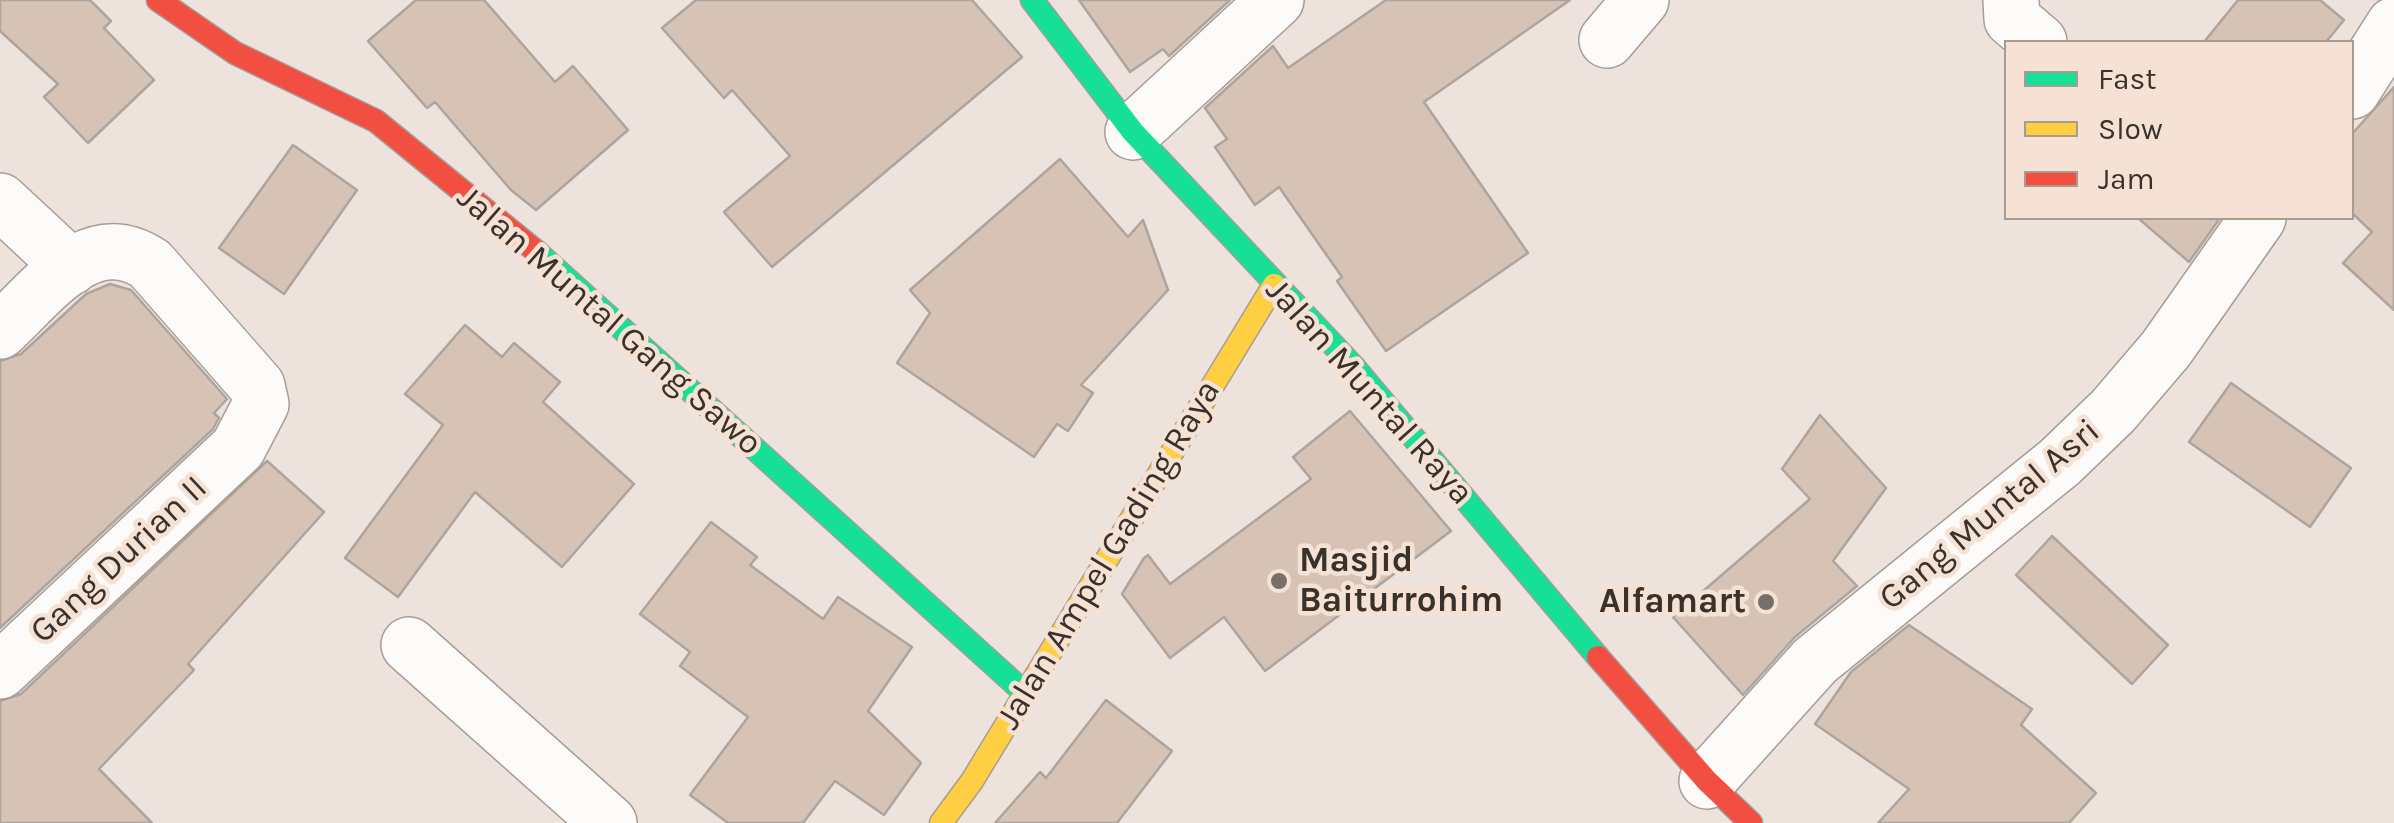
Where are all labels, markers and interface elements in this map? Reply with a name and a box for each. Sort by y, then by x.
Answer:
legend [2004,40,2354,220]
text: Fast [2098,61,2157,97]
text: Slow [2098,111,2163,147]
text: Jam [2098,161,2155,197]
street label: Jalan Muntal Gang Sawo [448,177,770,465]
street label: Jalan Muntal Raya [1256,270,1482,514]
street label: Jalan Ampel Gading Raya [988,373,1230,737]
street label: Gang Muntal Asri [1871,411,2109,619]
street label: Gang Durian II [22,467,216,653]
place label: Masjid Baiturrohim [1299,540,1503,622]
marker: Masjid Baiturrohim [1268,570,1290,592]
place label: Alfamart [1599,581,1746,623]
marker: Alfamart [1755,591,1777,613]

